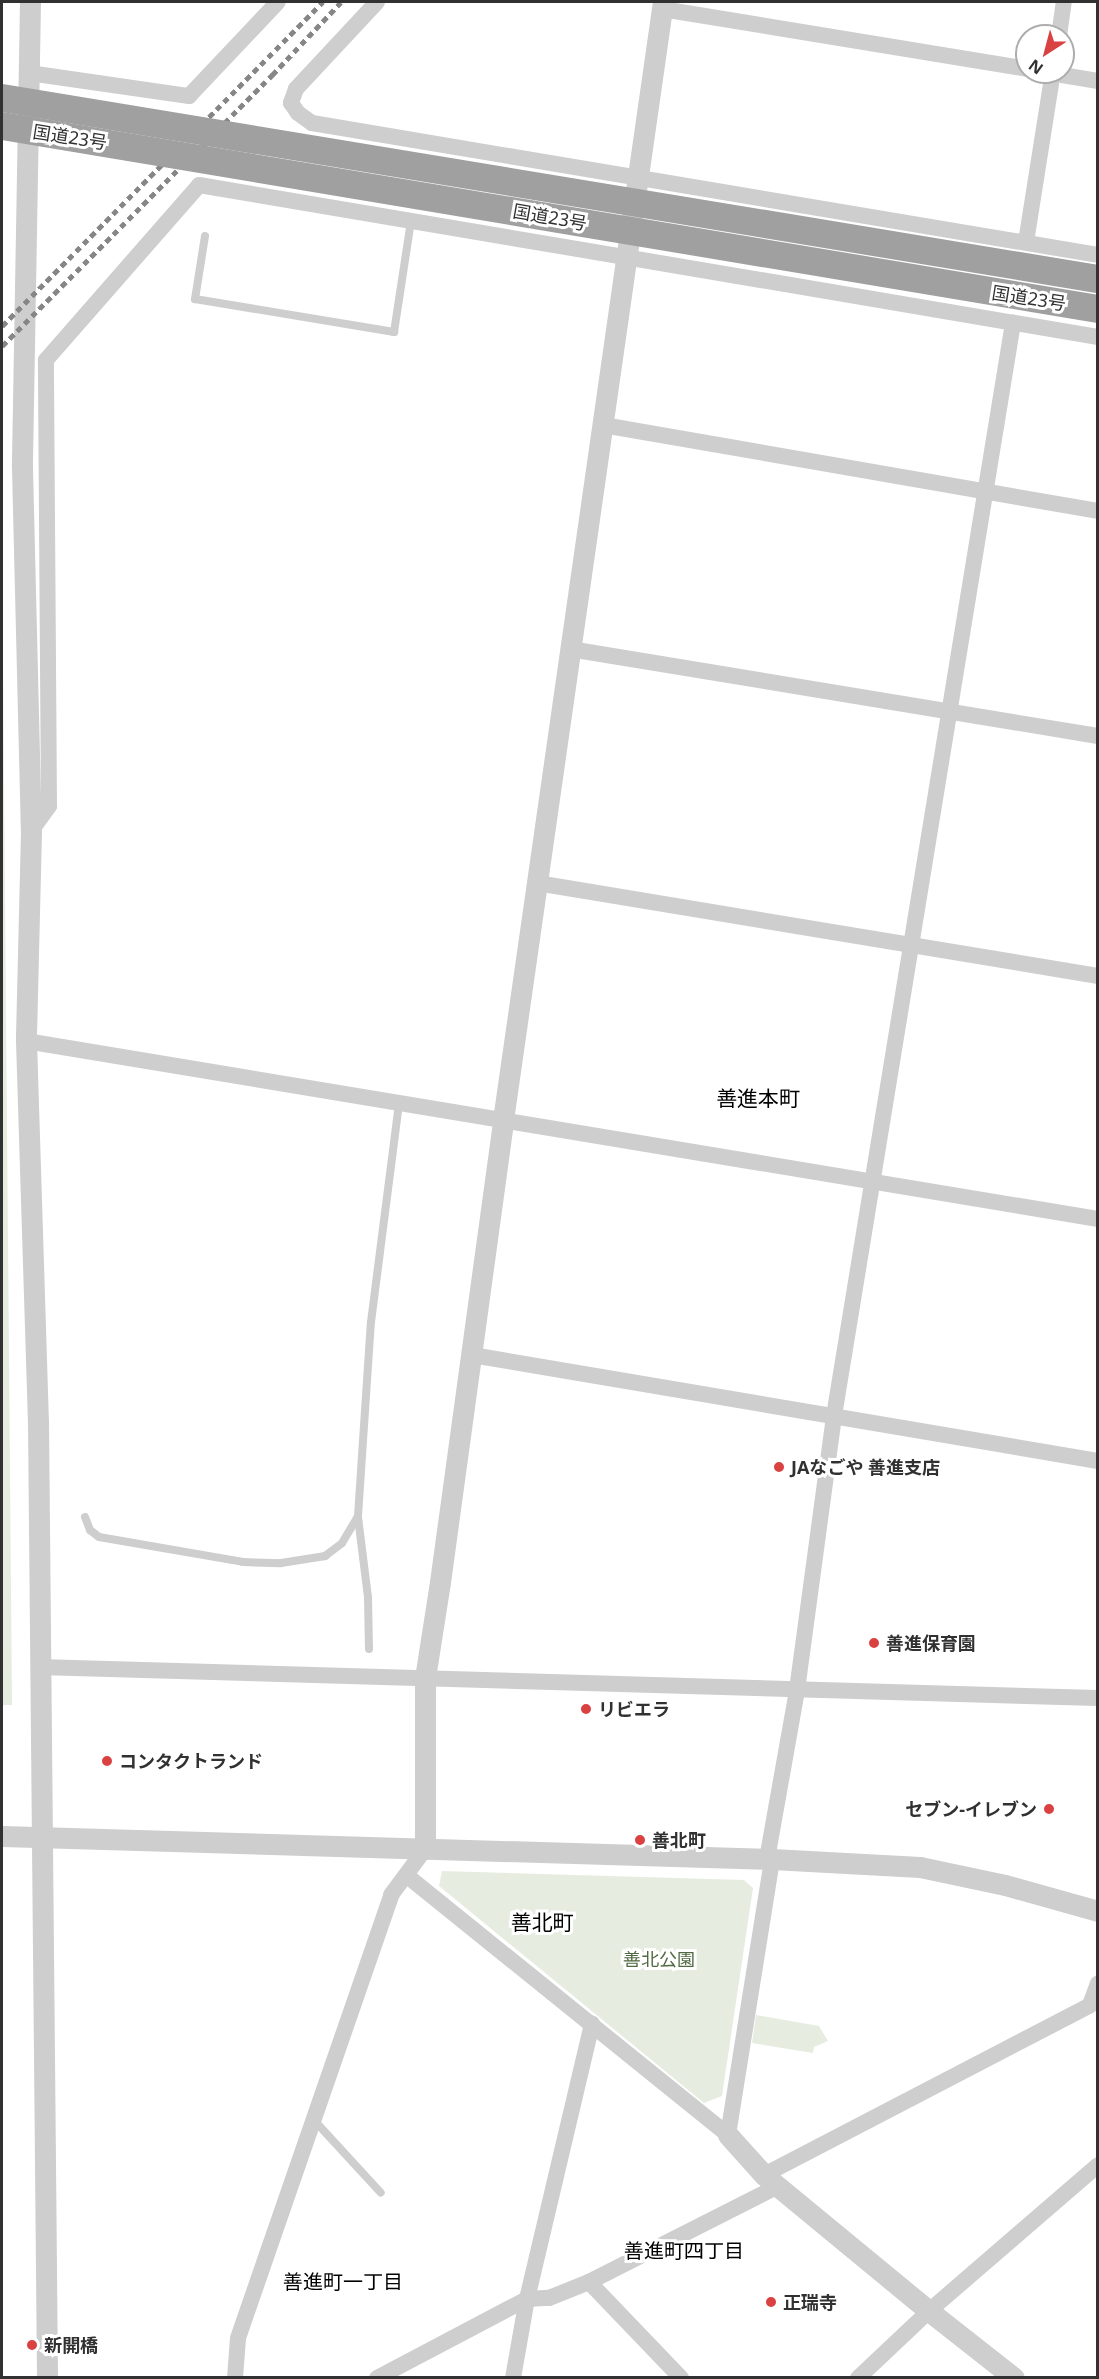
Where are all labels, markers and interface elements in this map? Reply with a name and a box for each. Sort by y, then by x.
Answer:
north arrow [1015,24,1075,84]
text: N [1024,54,1047,80]
street label: 国道23号 [31,120,109,154]
street label: 国道23号 [511,200,589,234]
street label: 国道23号 [990,281,1068,315]
district label: 善進本町 [716,1085,800,1111]
place label: JAなごや 善進支店 [791,1456,940,1478]
marker: JAなごや 善進支店 [772,1460,786,1474]
place label: 善進保育園 [886,1632,976,1654]
marker: 善進保育園 [867,1636,881,1650]
place label: リビエラ [598,1698,670,1720]
marker: リビエラ [579,1702,593,1716]
place label: コンタクトランド [119,1750,263,1772]
marker: コンタクトランド [100,1754,114,1768]
place label: セブン-イレブン [905,1798,1037,1820]
marker: セブン-イレブン [1042,1802,1056,1816]
place label: 善北町 [652,1829,706,1851]
marker: 善北町 [633,1833,647,1847]
district label: 善北町 [511,1909,573,1935]
park label: 善北公園 [623,1948,695,1970]
district label: 善進町四丁目 [624,2238,744,2262]
district label: 善進町一丁目 [283,2269,403,2293]
place label: 正瑞寺 [783,2291,837,2313]
marker: 正瑞寺 [764,2295,778,2309]
place label: 新開橋 [44,2334,98,2356]
marker: 新開橋 [25,2338,39,2352]

